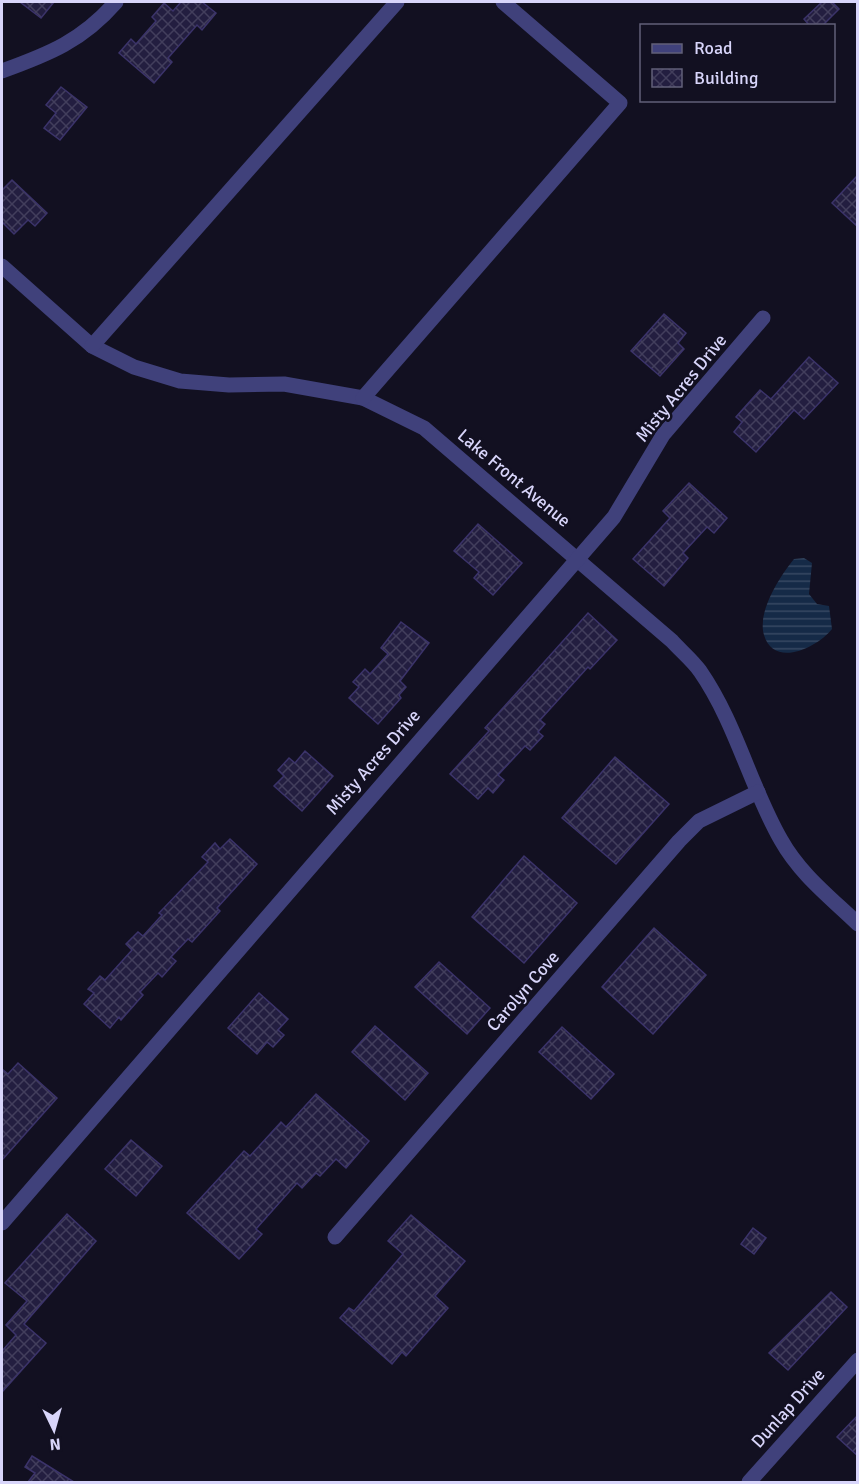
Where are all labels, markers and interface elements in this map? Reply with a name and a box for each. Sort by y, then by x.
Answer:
legend [640,24,835,102]
text: Road [694,37,733,59]
text: Building [694,67,758,89]
street label: Misty Acres Drive [631,329,731,447]
street label: Lake Front Avenue [453,424,575,532]
street label: Misty Acres Drive [321,705,425,819]
street label: Carolyn Cove [482,946,564,1036]
street label: Dunlap Drive [747,1364,829,1452]
north arrow [24,1400,84,1460]
text: N [49,1433,62,1454]

